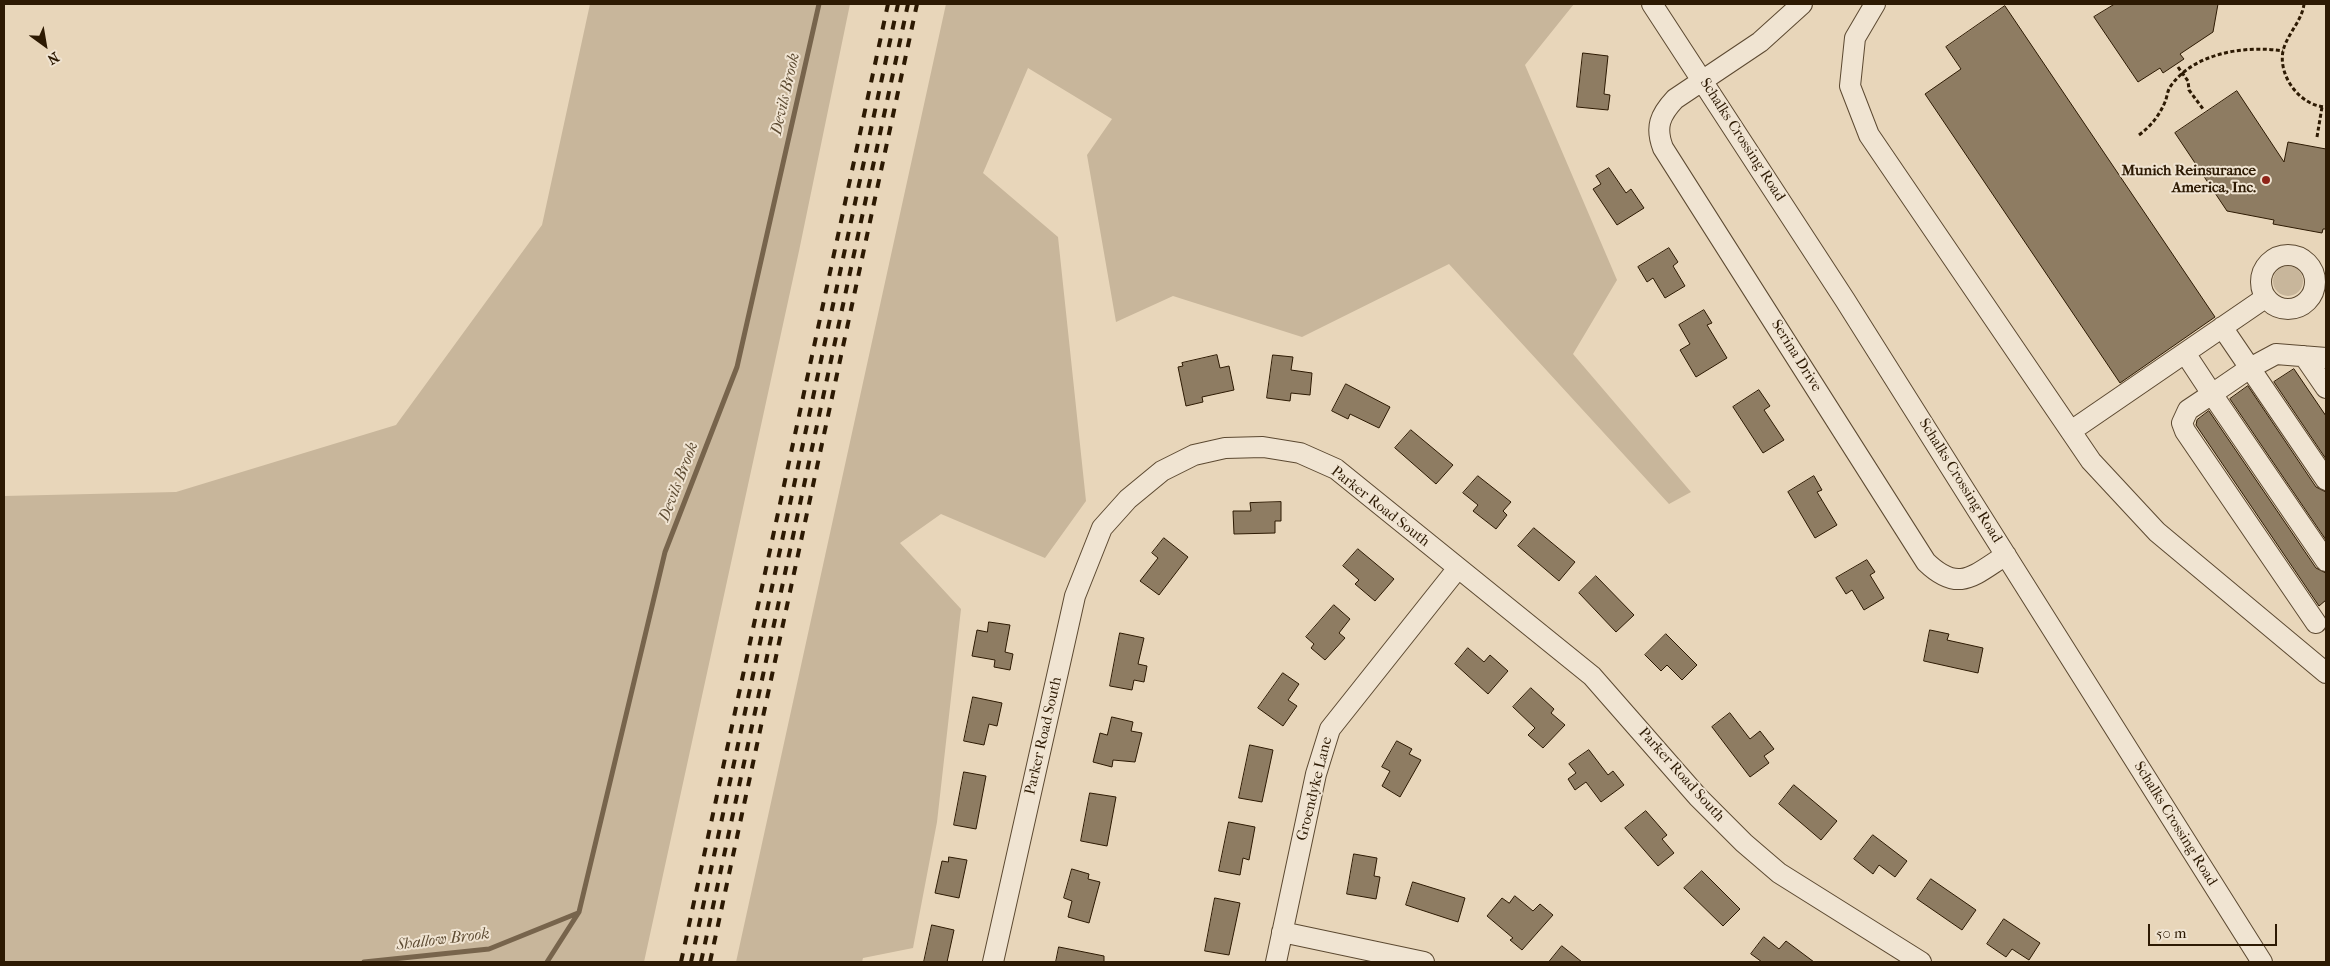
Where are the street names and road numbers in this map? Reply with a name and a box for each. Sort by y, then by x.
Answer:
street label: Schalks Crossing Road [1696,75,1788,205]
street label: Serina Drive [1767,317,1825,395]
street label: Schalks Crossing Road [1914,416,2006,546]
street label: Parker Road South [1327,463,1433,551]
street label: Parker Road South [1022,675,1066,797]
street label: Parker Road South [1634,724,1728,826]
street label: Groendyke Lane [1293,735,1337,843]
street label: Schalks Crossing Road [2129,759,2221,889]

